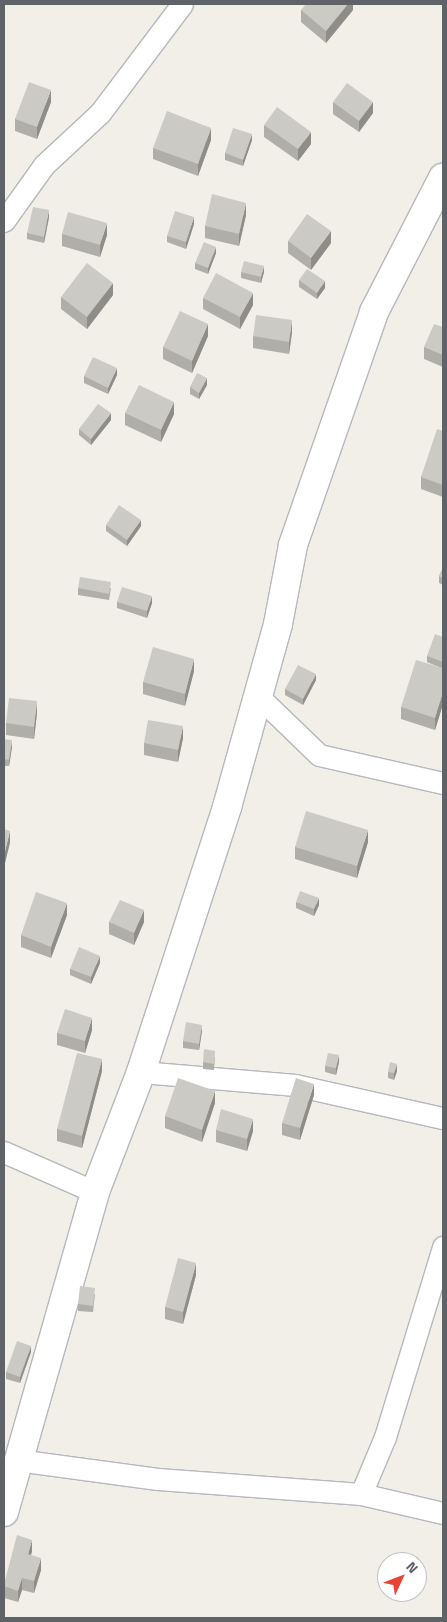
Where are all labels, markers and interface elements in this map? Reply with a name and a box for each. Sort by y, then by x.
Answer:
north arrow [377,1552,427,1602]
text: N [402,1556,424,1578]

